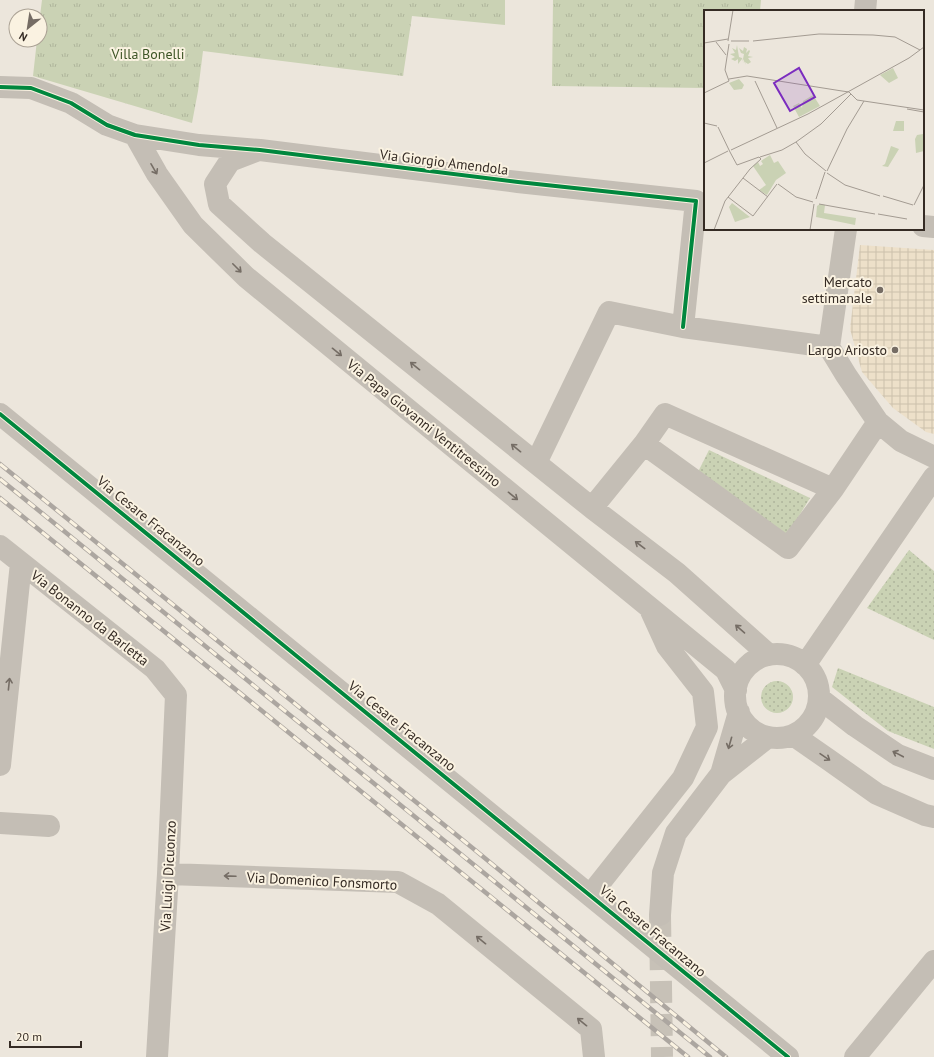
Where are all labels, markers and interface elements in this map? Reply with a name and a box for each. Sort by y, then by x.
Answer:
north arrow [8,8,48,48]
inset map [704,10,924,230]
text: N [16,29,30,45]
park label: Villa Bonelli [111,45,184,63]
street label: Via Giorgio Amendola [378,145,509,179]
one-way arrow [150,163,158,174]
one-way arrow [232,263,242,273]
place label: Mercato settimanale [802,273,872,307]
marker: Mercato settimanale [875,285,885,295]
place label: Largo Ariosto [808,341,887,359]
marker: Largo Ariosto [890,345,900,355]
one-way arrow [331,347,342,356]
street label: Via Papa Giovanni Ventitreesimo [342,355,505,491]
one-way arrow [409,362,420,371]
one-way arrow [511,443,522,452]
street label: Via Cesare Fracanzano [93,471,209,570]
one-way arrow [508,491,518,500]
one-way arrow [635,541,646,549]
street label: Via Bonanno da Barletta [27,566,153,670]
one-way arrow [735,624,745,633]
street label: Via Cesare Fracanzano [344,676,460,775]
one-way arrow [5,678,12,691]
one-way arrow [726,736,733,749]
one-way arrow [892,750,904,758]
one-way arrow [819,753,830,761]
street label: Via Luigi Dicuonzo [156,820,180,933]
street label: Via Domenico Fonsmorto [245,868,398,894]
one-way arrow [224,872,237,880]
street label: Via Cesare Fracanzano [595,881,710,981]
one-way arrow [476,936,487,944]
one-way arrow [577,1018,588,1027]
scale bar [10,1023,81,1049]
text: 20 m [16,1029,42,1044]

